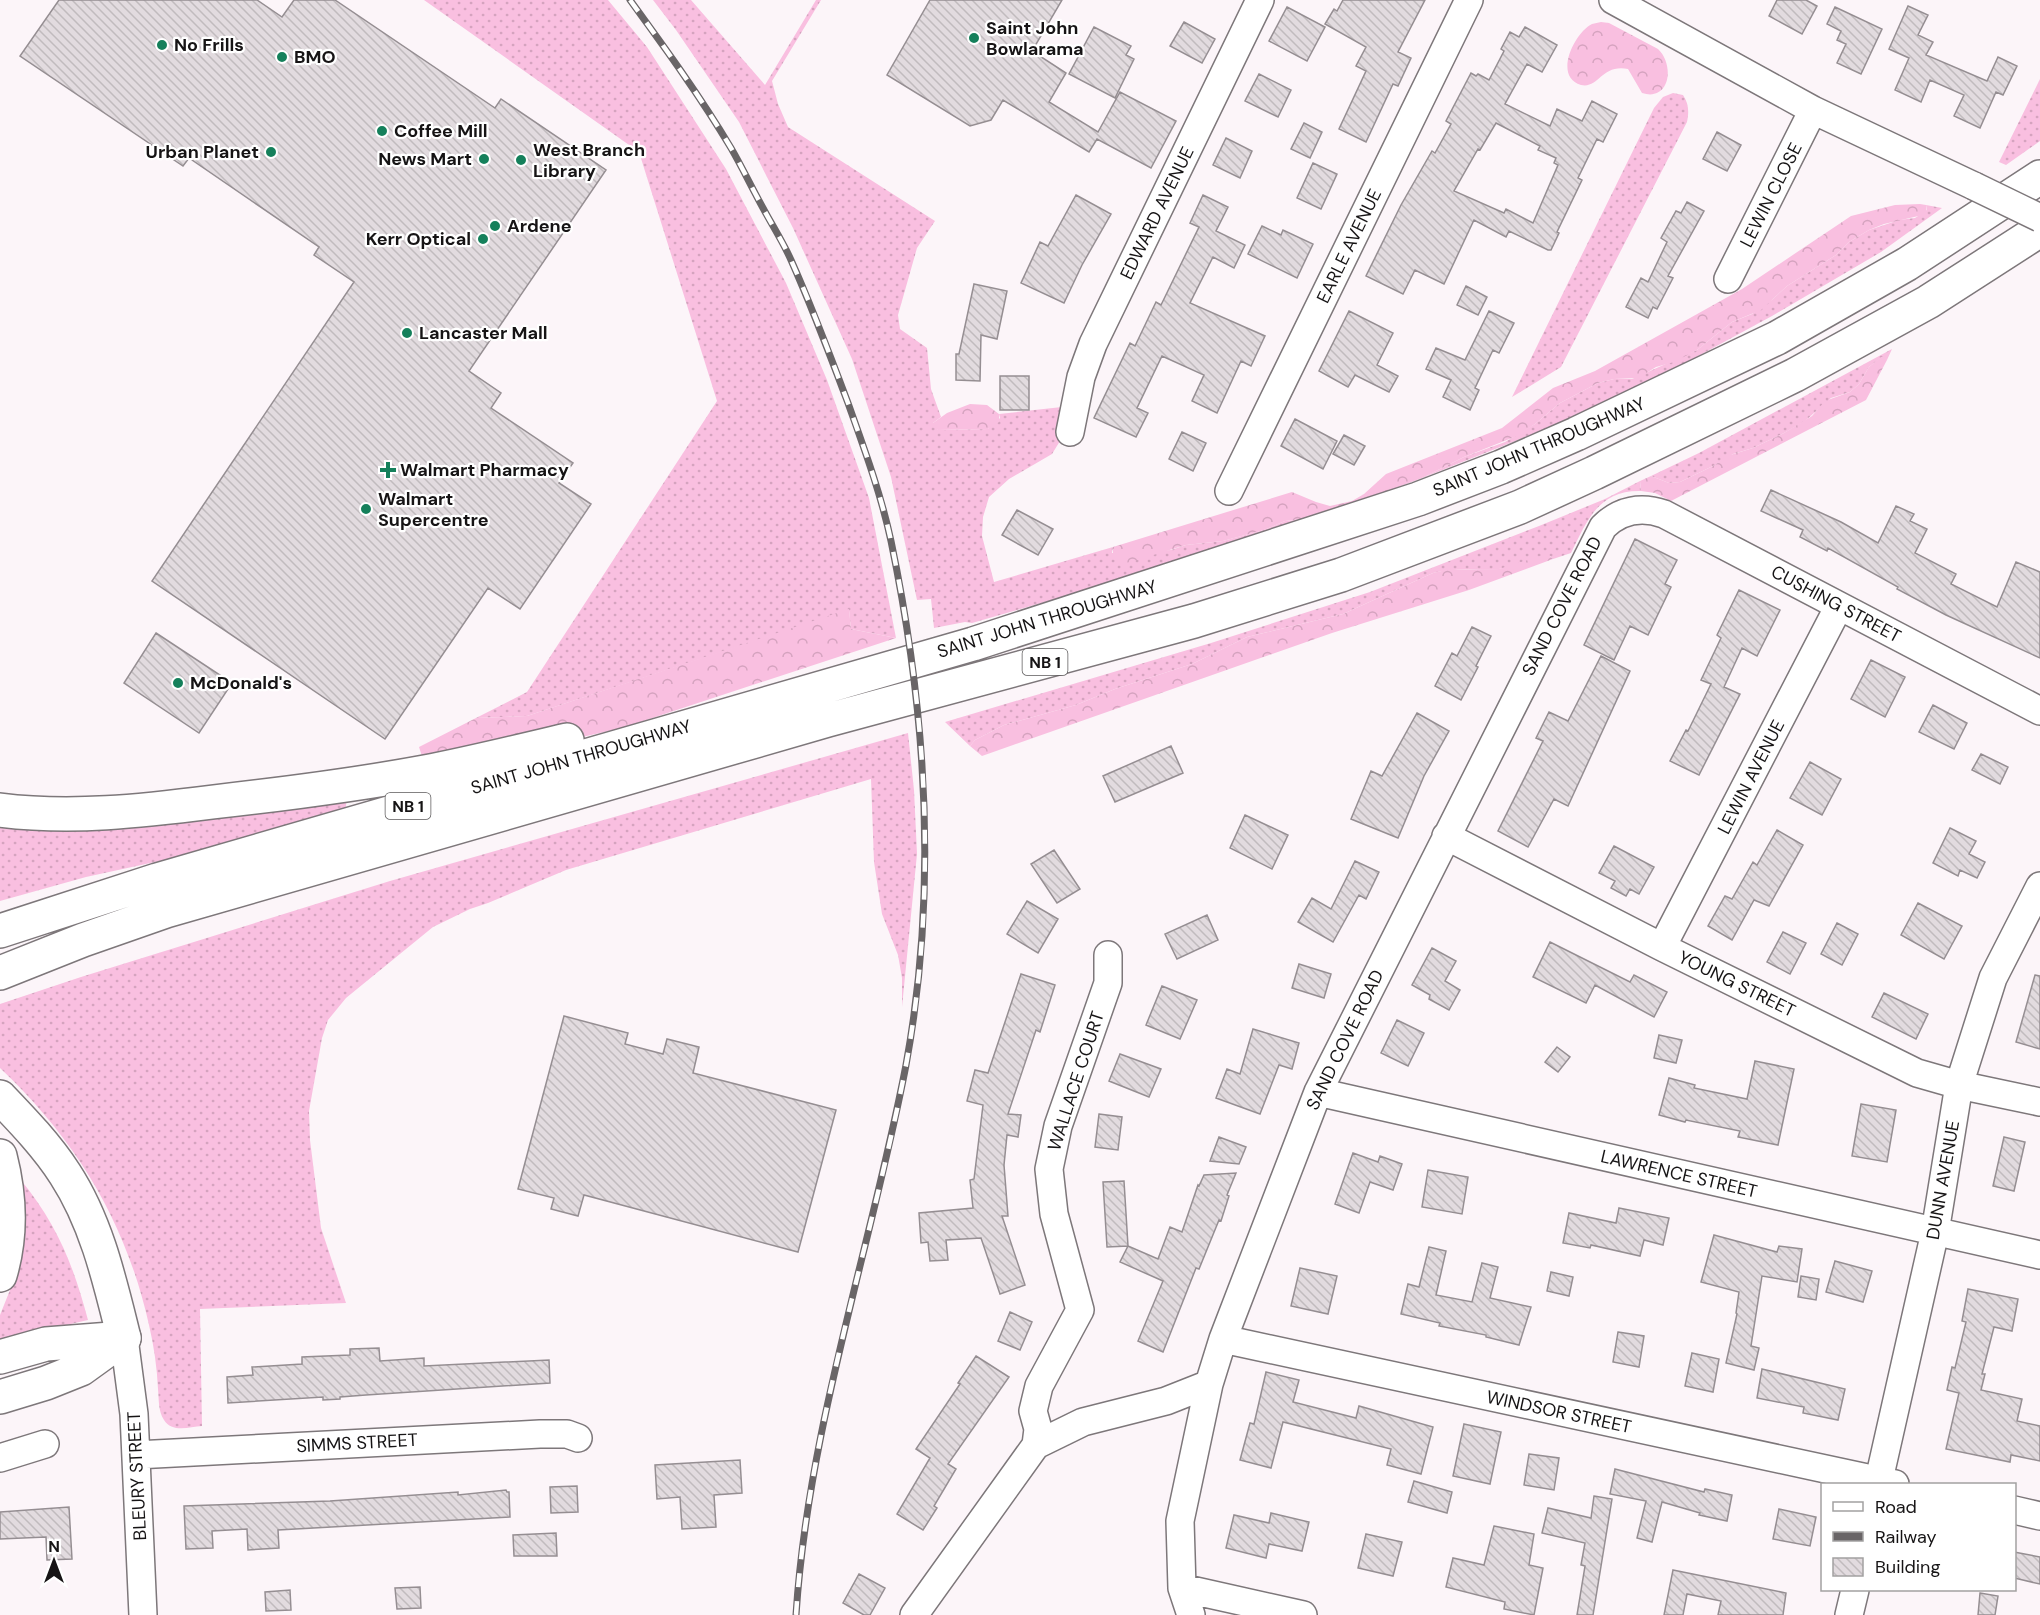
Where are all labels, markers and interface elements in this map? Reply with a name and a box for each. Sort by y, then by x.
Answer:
place label: Saint John Bowlarama [986,16,1084,61]
marker: Saint John Bowlarama [967,31,981,45]
place label: No Frills [174,33,244,57]
marker: No Frills [155,38,169,52]
place label: BMO [294,45,336,69]
marker: BMO [275,50,289,64]
place label: Coffee Mill [394,119,488,143]
marker: Coffee Mill [375,124,389,138]
place label: West Branch Library [533,138,645,183]
street label: LEWIN CLOSE [1734,139,1808,251]
place label: Urban Planet [146,140,259,164]
street label: EDWARD AVENUE [1114,143,1200,283]
marker: Urban Planet [264,145,278,159]
place label: News Mart [378,147,472,171]
marker: News Mart [477,152,491,166]
marker: West Branch Library [514,153,528,167]
street label: EARLE AVENUE [1311,185,1387,307]
place label: Ardene [507,214,572,238]
marker: Ardene [488,219,502,233]
place label: Kerr Optical [366,227,471,251]
marker: Kerr Optical [476,232,490,246]
place label: Lancaster Mall [419,321,548,345]
marker: Lancaster Mall [400,326,414,340]
street label: SAINT JOHN THROUGHWAY [1429,391,1649,503]
place label: Walmart Pharmacy [400,458,569,482]
marker: Walmart Pharmacy [381,463,395,477]
place label: Walmart Supercentre [378,487,489,532]
marker: Walmart Supercentre [359,502,373,516]
street label: SAND COVE ROAD [1516,532,1608,680]
street label: CUSHING STREET [1767,560,1905,648]
street label: SAINT JOHN THROUGHWAY [934,574,1160,664]
road number: NB 1 [1022,649,1068,675]
place label: McDonald's [190,671,292,695]
marker: McDonald's [171,676,185,690]
street label: SAINT JOHN THROUGHWAY [468,714,695,800]
street label: LEWIN AVENUE [1712,716,1790,838]
road number: NB 1 [386,793,430,819]
street label: YOUNG STREET [1674,945,1800,1023]
street label: SAND COVE ROAD [1301,966,1389,1114]
street label: WALLACE COURT [1042,1008,1110,1154]
street label: DUNN AVENUE [1921,1119,1965,1241]
street label: LAWRENCE STREET [1598,1144,1760,1204]
street label: WINDSOR STREET [1484,1385,1634,1439]
street label: BLEURY STREET [122,1411,152,1541]
street label: SIMMS STREET [296,1428,418,1458]
legend [1821,1483,2016,1591]
text: Road [1875,1495,1917,1519]
text: Railway [1875,1525,1937,1549]
north arrow [24,1531,84,1591]
text: N [48,1536,60,1557]
text: Building [1875,1555,1940,1579]

